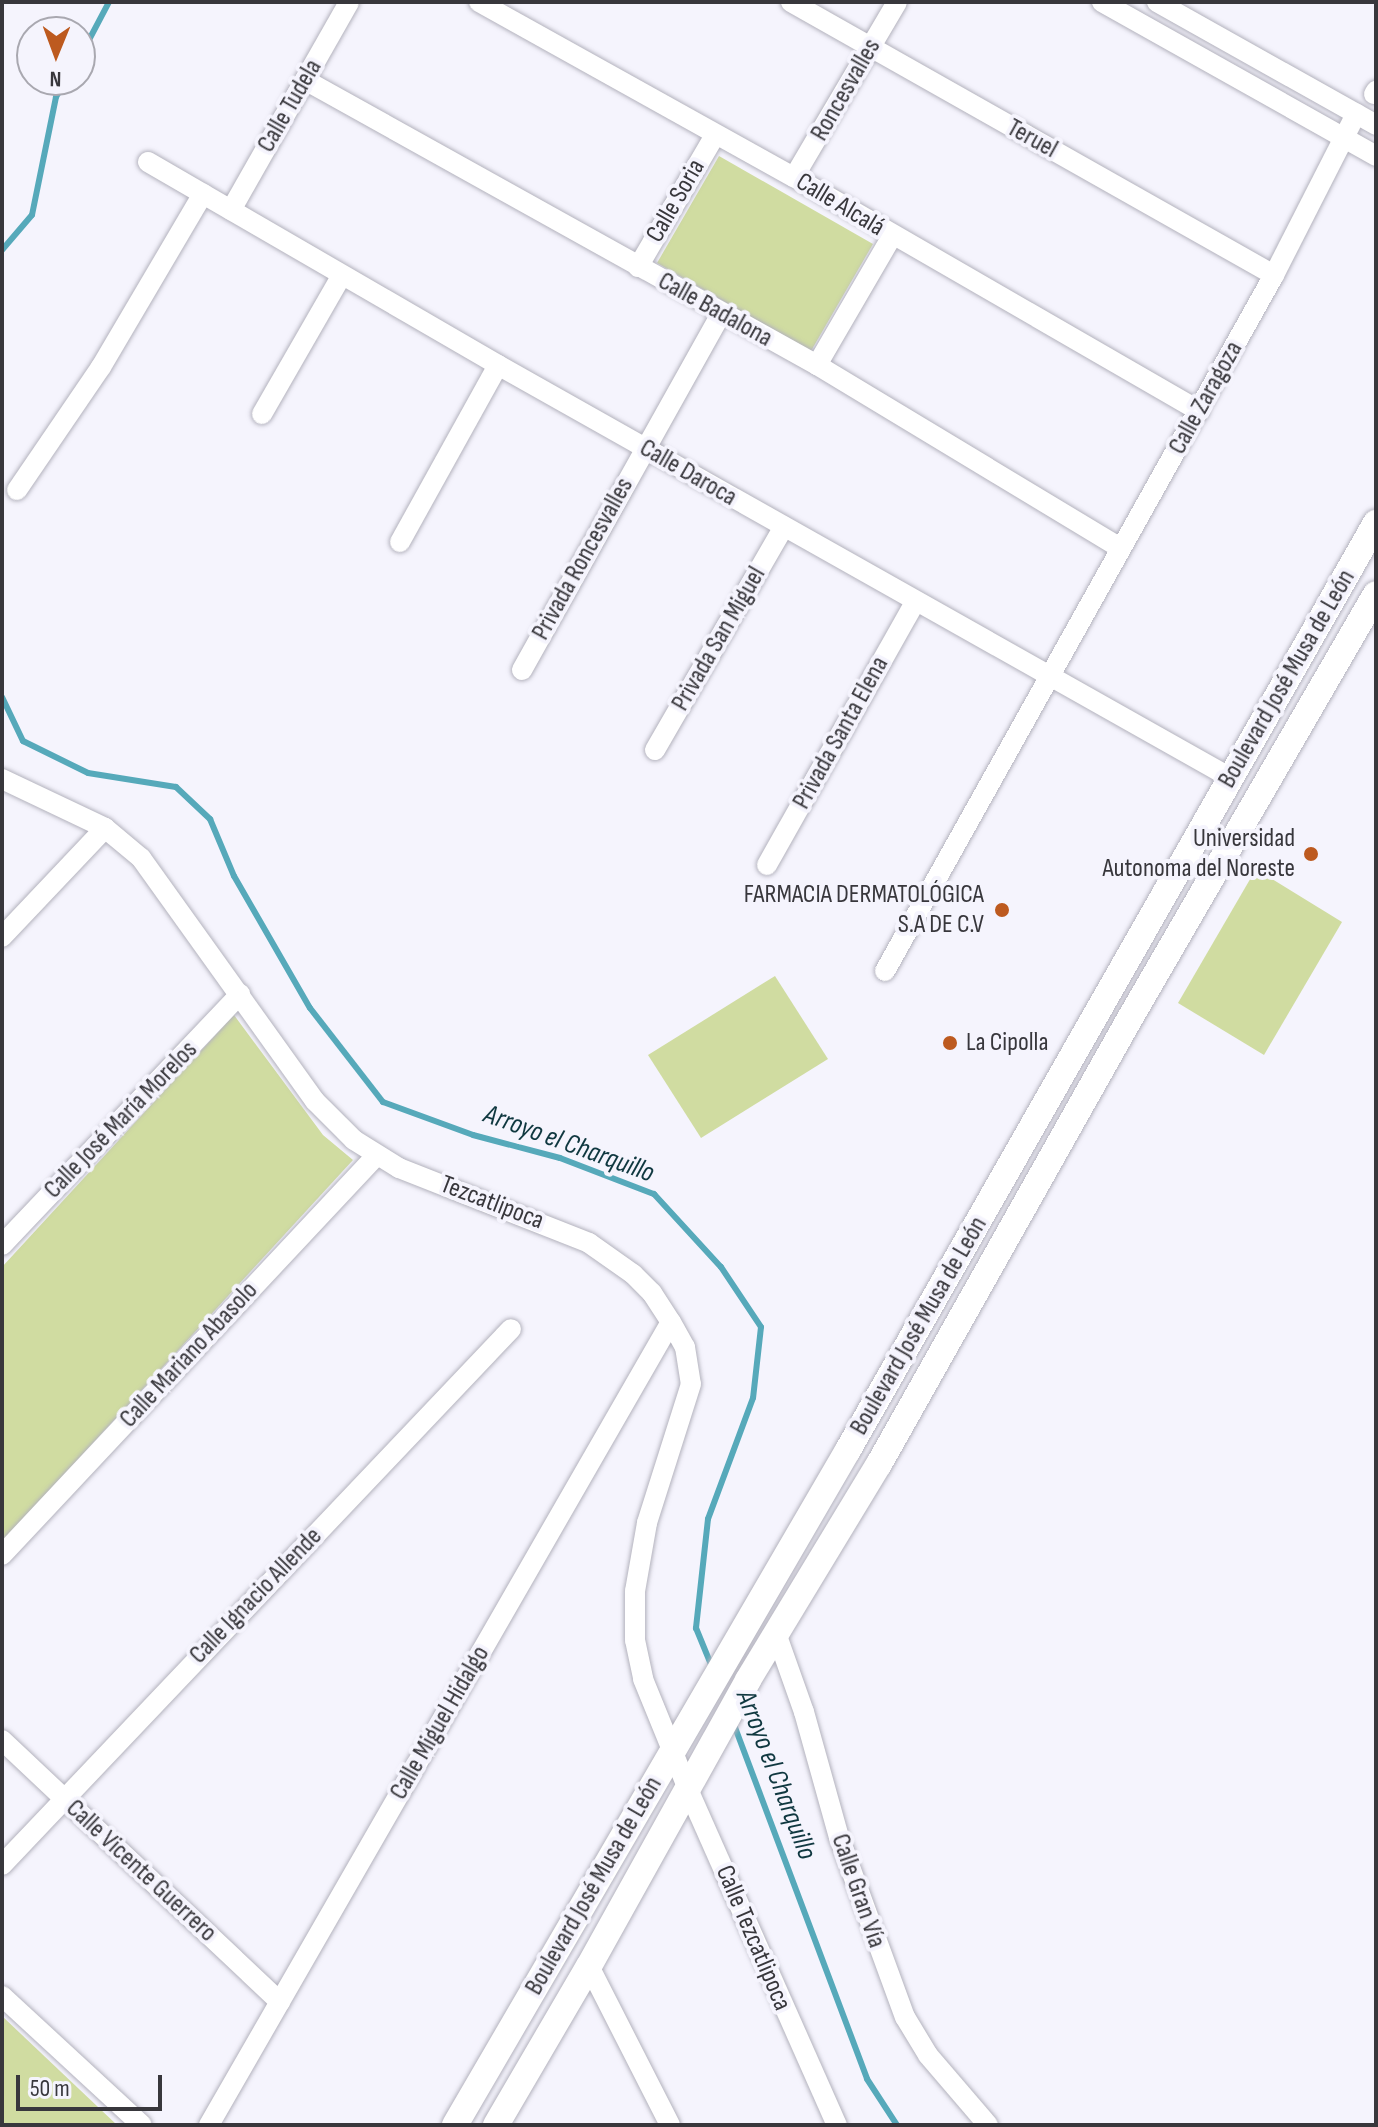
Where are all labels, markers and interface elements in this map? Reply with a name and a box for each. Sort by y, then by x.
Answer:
north arrow [16,16,96,96]
street label: Roncesvalles [804,33,888,147]
street label: Calle Tudela [251,54,329,158]
text: N [49,65,62,92]
street label: Teruel [1001,113,1063,165]
street label: Calle Soria [640,154,712,248]
street label: Calle Alcalá [790,166,890,244]
street label: Calle Badalona [652,266,778,354]
street label: Calle Zaragoza [1162,336,1250,460]
street label: Calle Daroca [634,433,742,513]
street label: Privada Roncesvalles [526,472,640,646]
street label: Privada San Miguel [665,561,773,717]
street label: Boulevard José Musa de León [1212,564,1362,794]
street label: Privada Santa Elena [786,651,896,815]
place label: Universidad Autonoma del Noreste [1102,823,1295,884]
marker: Universidad Autonoma del Noreste [1302,845,1320,863]
place label: FARMACIA DERMATOLÓGICA S.A DE C.V [744,879,984,940]
marker: FARMACIA DERMATOLÓGICA S.A DE C.V [991,899,1013,921]
place label: La Cipolla [966,1027,1048,1059]
marker: La Cipolla [941,1034,959,1052]
street label: Calle José María Morelos [38,1035,204,1205]
water label: Arroyo el Charquillo [479,1098,659,1190]
street label: Tezcatlipoca [436,1169,548,1237]
street label: Boulevard José Musa de León [844,1211,994,1441]
street label: Calle Mariano Abasolo [113,1276,265,1434]
street label: Calle Ignacio Allende [183,1521,329,1671]
street label: Calle Miguel Hidalgo [383,1641,497,1805]
water label: Arroyo el Charquillo [728,1686,824,1864]
street label: Boulevard José Musa de León [519,1771,669,2001]
street label: Calle Vicente Guerrero [59,1793,223,1949]
street label: Calle Gran Vía [824,1830,892,1952]
street label: Calle Tezcatlipoca [708,1861,798,2015]
scale bar [20,2059,166,2109]
text: 50 m [30,2074,70,2103]

